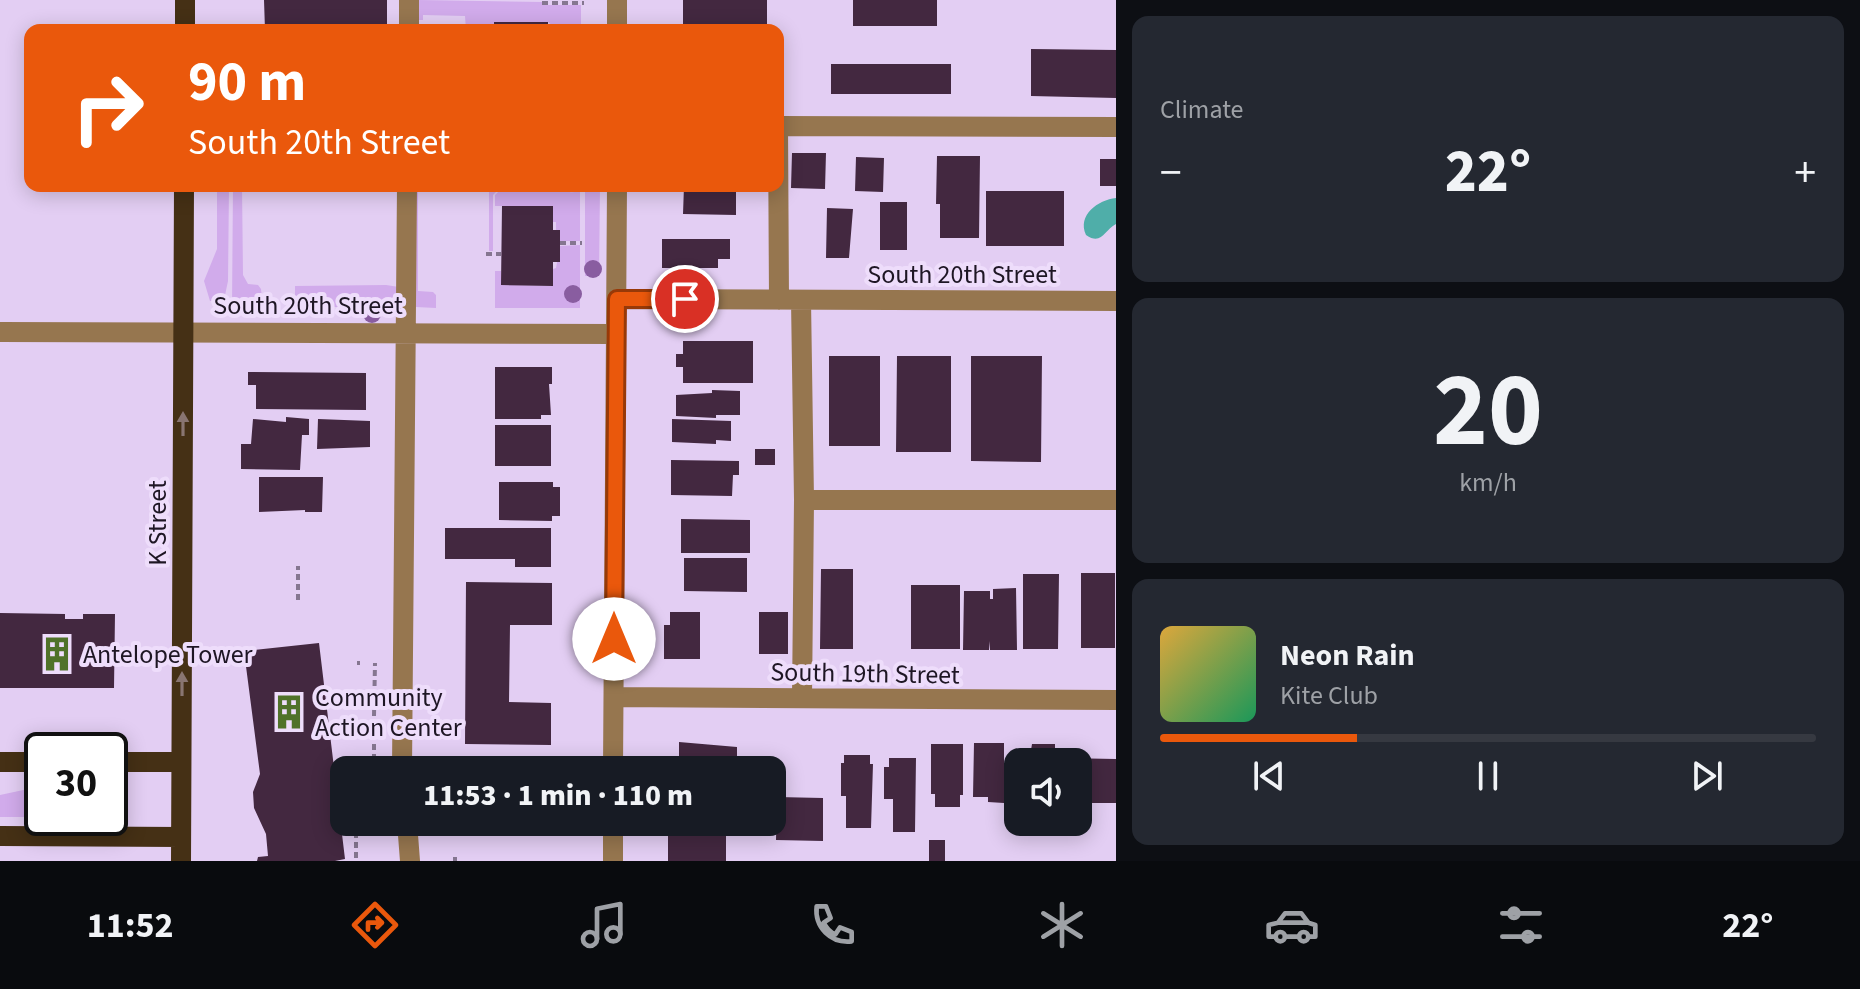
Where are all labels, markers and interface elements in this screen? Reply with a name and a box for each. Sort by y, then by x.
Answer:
text: 90 m [188,43,306,122]
icon: right [56,56,160,160]
text: Climate [1160,91,1244,128]
text: South 20th Street [188,117,450,168]
text: 22° [1445,130,1531,215]
text: − [1160,142,1182,205]
text: + [1794,142,1816,205]
street label: South 20th Street [867,256,1057,293]
pin [651,265,719,333]
icon: arrive [663,277,707,321]
street label: South 20th Street [213,287,403,324]
text: 20 [1433,338,1543,486]
one-way arrow [177,411,189,436]
text: km/h [1459,464,1517,501]
street label: K Street [139,480,176,566]
position arrow [572,597,656,681]
text: Neon Rain [1280,634,1415,677]
building icon: Antelope Tower [38,635,76,673]
place label: Antelope Tower [83,636,254,673]
street label: South 19th Street [770,653,960,694]
one-way arrow [176,671,188,696]
text: Kite Club [1280,677,1378,714]
place label: Community Action Center [315,679,463,746]
building icon: Community Action Center [270,693,308,731]
speed limit sign: 30 [24,732,128,836]
map controls [1004,748,1092,836]
button: sound [1004,748,1092,836]
icon: previous [1247,754,1291,798]
icon: pause [1466,754,1510,798]
icon: next [1685,754,1729,798]
text: 11:53 · 1 min · 110 m [423,774,693,817]
icon: directions [347,897,403,953]
icon: music [576,897,632,953]
icon: phone [805,897,861,953]
icon: climate [1034,897,1090,953]
icon: car [1264,897,1320,953]
icon: filters [1493,897,1549,953]
text: 11:52 [87,900,173,951]
text: 22° [1722,900,1773,951]

